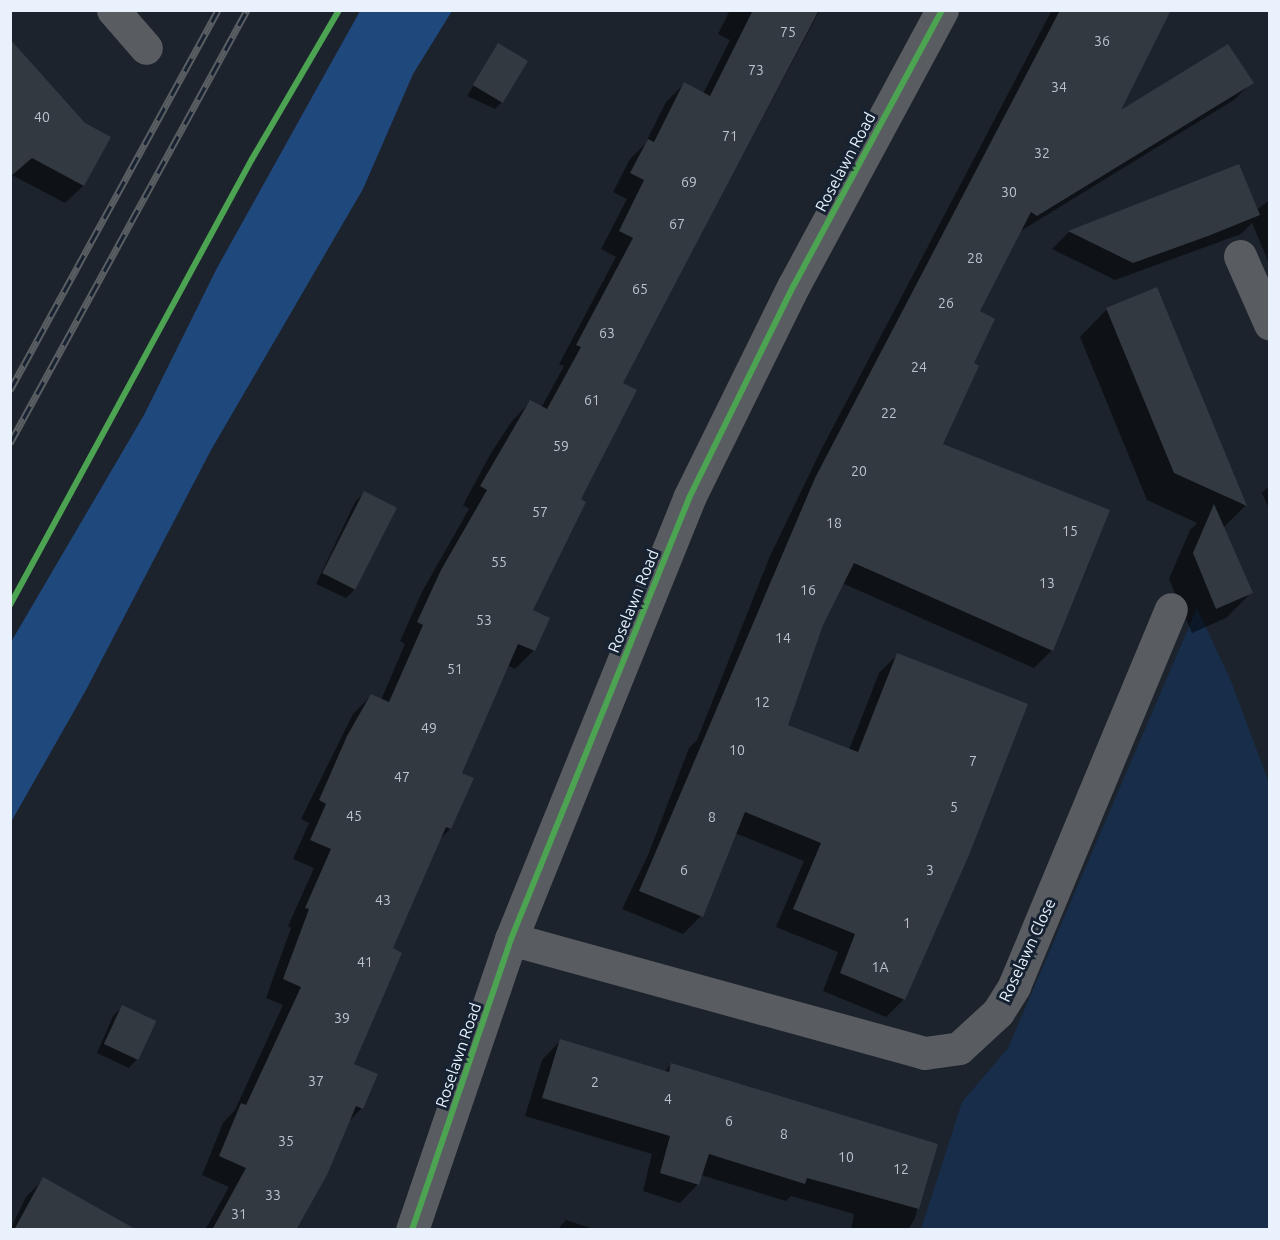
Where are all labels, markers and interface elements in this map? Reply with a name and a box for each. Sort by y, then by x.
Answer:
house number: 75 [780,24,796,40]
house number: 36 [1094,33,1110,49]
house number: 73 [748,62,764,78]
house number: 34 [1051,79,1067,95]
house number: 40 [34,109,50,125]
street label: Roselawn Road [811,109,879,215]
house number: 71 [722,128,738,144]
house number: 32 [1034,145,1050,161]
house number: 69 [681,174,697,190]
house number: 30 [1001,184,1017,200]
house number: 67 [669,216,685,232]
house number: 28 [967,250,983,266]
house number: 65 [632,281,648,297]
house number: 26 [938,295,954,311]
house number: 63 [599,325,615,341]
house number: 24 [911,359,927,375]
house number: 61 [584,392,600,408]
house number: 22 [881,405,897,421]
house number: 59 [553,438,569,454]
house number: 20 [851,463,867,479]
house number: 57 [532,504,548,520]
house number: 18 [826,515,842,531]
house number: 15 [1062,523,1078,539]
street label: Roselawn Road [604,547,662,655]
house number: 55 [491,554,507,570]
house number: 13 [1039,575,1055,591]
house number: 16 [800,582,816,598]
house number: 53 [476,612,492,628]
house number: 14 [775,630,791,646]
house number: 51 [447,661,463,677]
house number: 12 [754,694,770,710]
house number: 49 [421,720,437,736]
house number: 10 [729,742,745,758]
house number: 7 [969,753,977,769]
house number: 47 [394,769,410,785]
house number: 5 [950,799,958,815]
house number: 45 [346,808,362,824]
house number: 8 [708,809,716,825]
house number: 6 [680,862,688,878]
house number: 3 [926,862,934,878]
house number: 43 [375,892,391,908]
street label: Roselawn Close [995,895,1059,1005]
house number: 1 [903,915,911,931]
house number: 41 [357,954,373,970]
house number: 1A [872,959,888,975]
street label: Roselawn Road [431,1000,485,1110]
house number: 39 [334,1010,350,1026]
house number: 37 [308,1073,324,1089]
house number: 2 [591,1074,599,1090]
house number: 4 [664,1091,672,1107]
house number: 6 [725,1113,733,1129]
house number: 8 [780,1126,788,1142]
house number: 35 [278,1133,294,1149]
house number: 10 [838,1149,854,1165]
house number: 12 [893,1161,909,1177]
house number: 33 [265,1187,281,1203]
house number: 31 [231,1206,247,1222]

